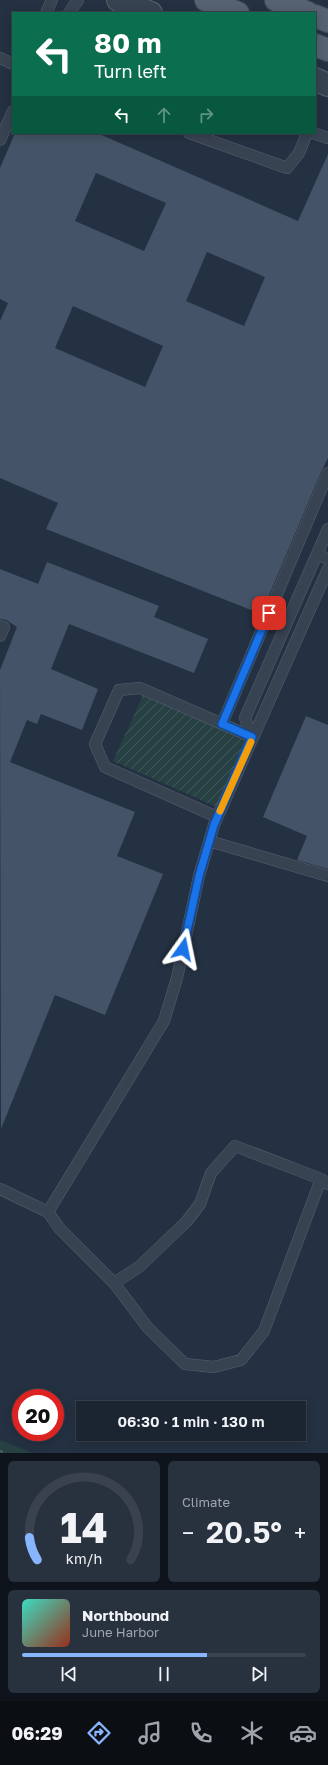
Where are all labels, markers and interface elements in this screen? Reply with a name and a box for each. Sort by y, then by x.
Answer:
text: 80 m [94,26,162,59]
icon: left [28,28,80,80]
text: Turn left [94,60,167,82]
icon: left [111,104,133,126]
icon: ahead [153,104,175,126]
icon: right [195,104,217,126]
pin [252,596,286,630]
icon: arrive [258,602,280,624]
position arrow [162,928,204,970]
speed limit sign: 20 [12,1389,64,1441]
text: 06:30 · 1 min · 130 m [117,1412,265,1430]
text: Climate [182,1494,230,1510]
text: 14 [60,1501,108,1551]
text: 20.5° [206,1514,282,1550]
text: − [182,1519,194,1546]
text: + [294,1519,306,1546]
text: km/h [66,1549,102,1566]
text: Northbound [82,1606,169,1624]
text: June Harbor [82,1624,159,1640]
icon: previous [58,1663,80,1685]
icon: pause [153,1663,175,1685]
icon: next [248,1663,270,1685]
icon: directions [85,1719,113,1747]
icon: music [136,1719,164,1747]
icon: phone [187,1719,215,1747]
icon: climate [238,1719,266,1747]
icon: car [289,1719,317,1747]
text: 06:29 [11,1722,63,1744]

